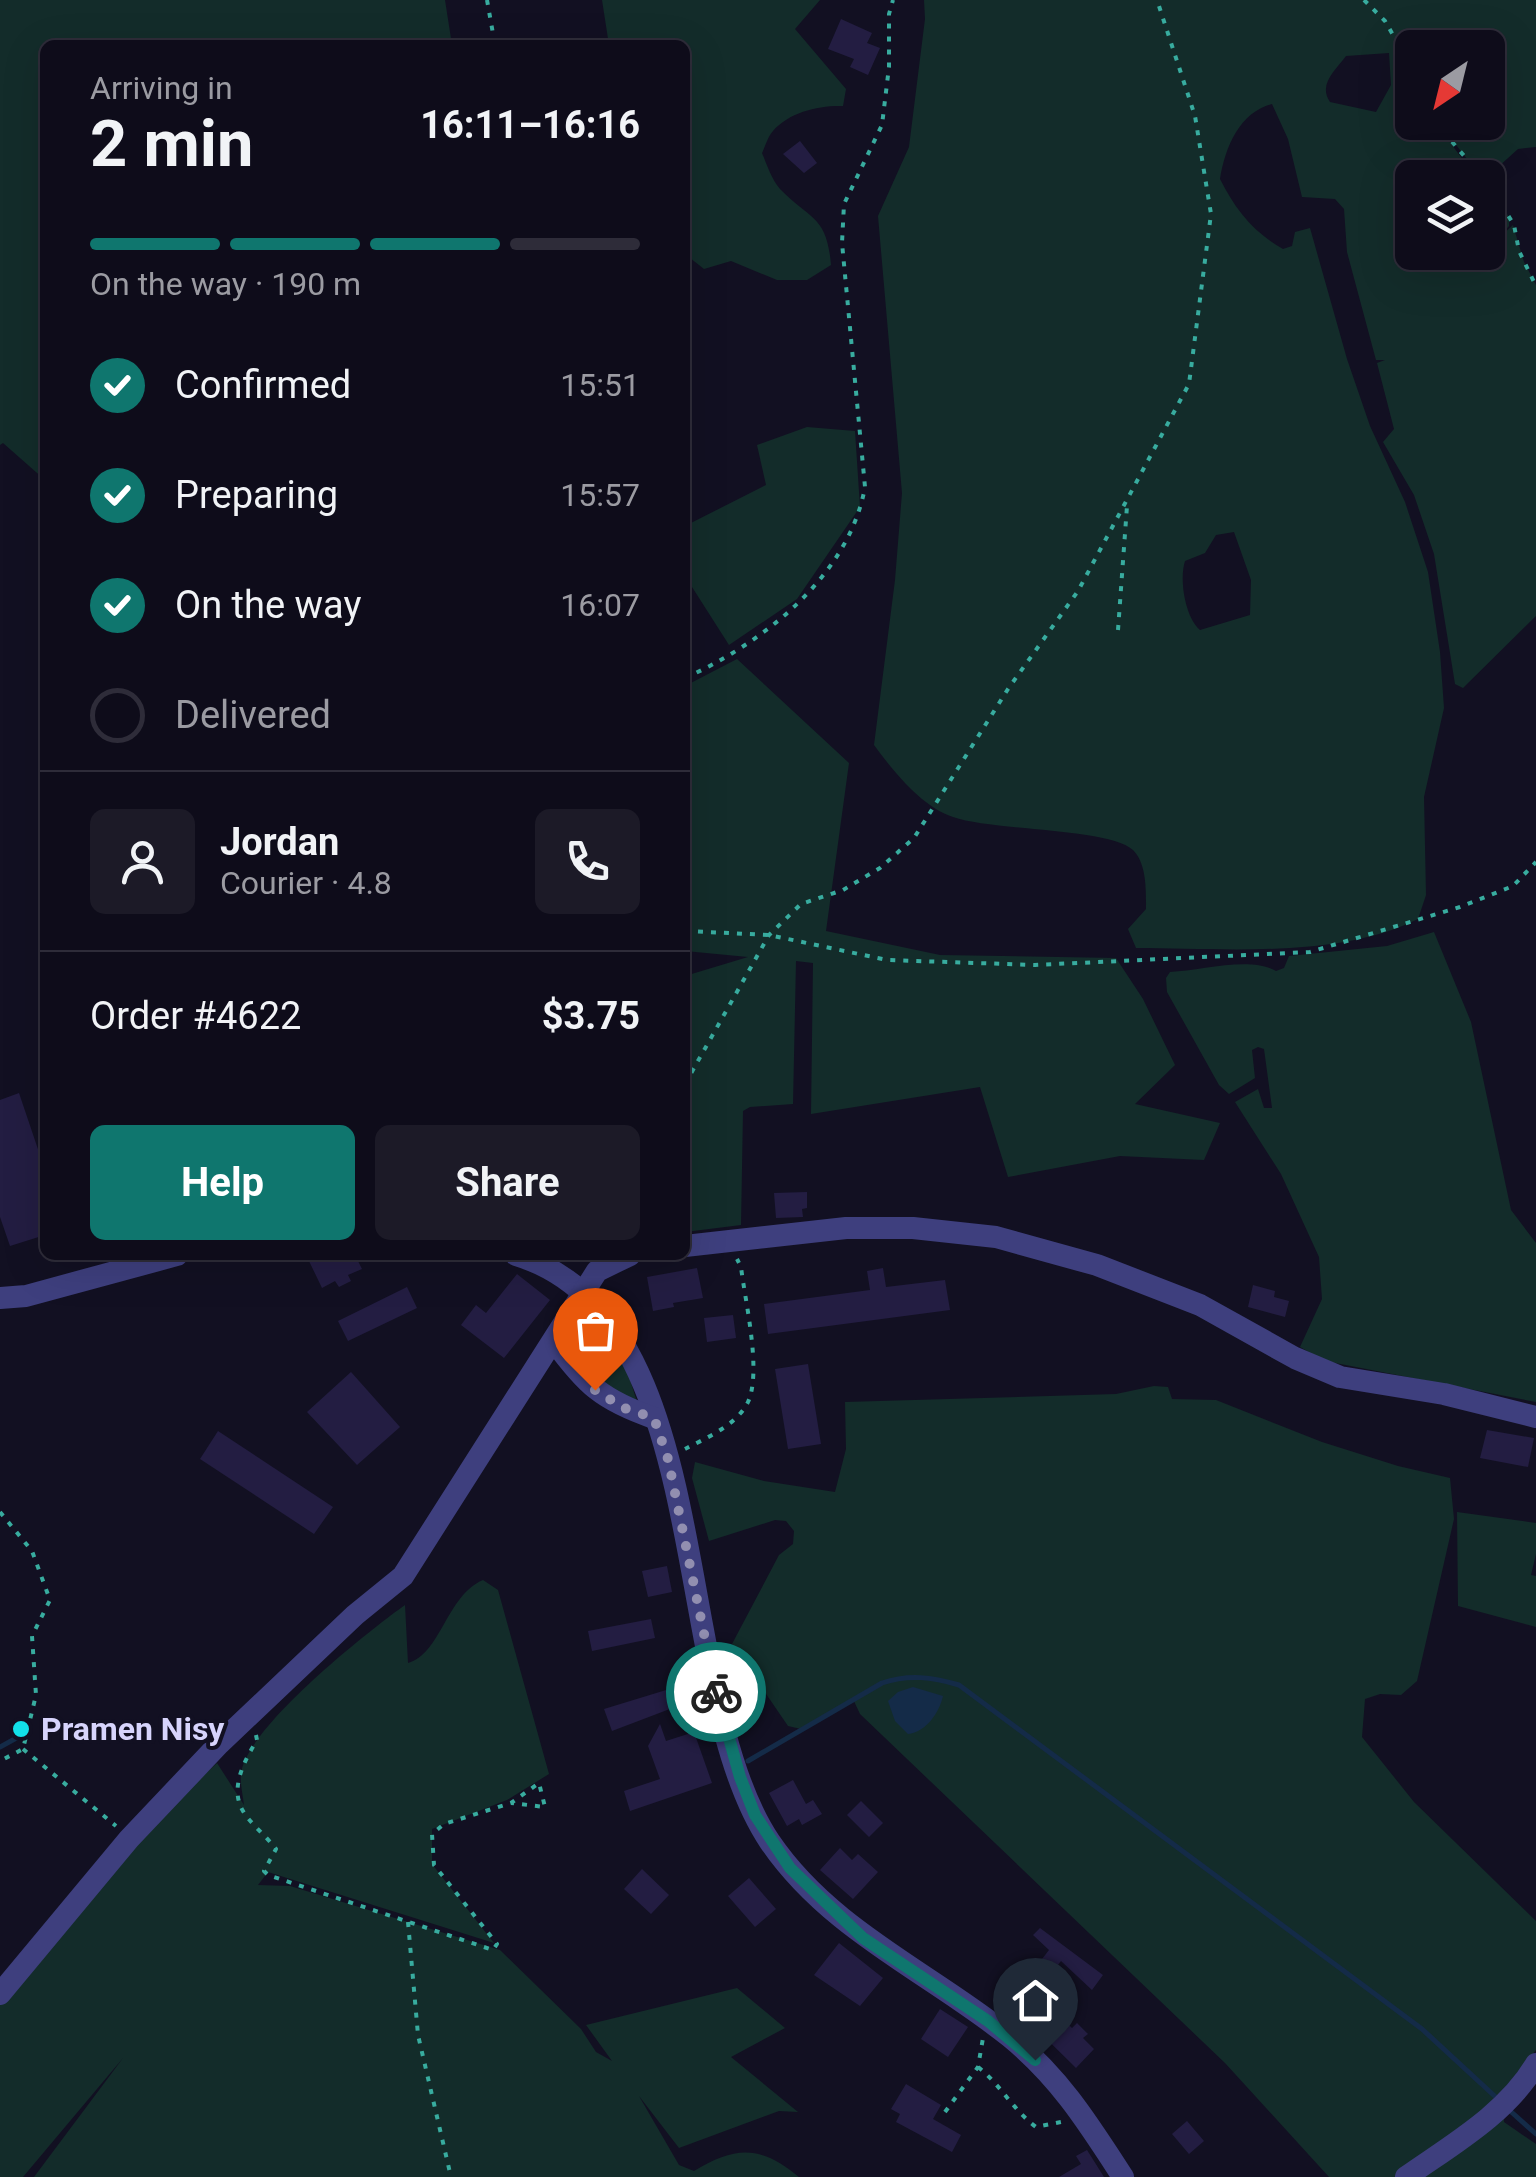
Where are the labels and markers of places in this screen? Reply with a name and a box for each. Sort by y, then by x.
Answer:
pin [553,1288,638,1391]
place label: Pramen Nisy [41,1710,225,1748]
marker: Pramen Nisy [10,1718,32,1740]
pin [993,1958,1078,2061]

